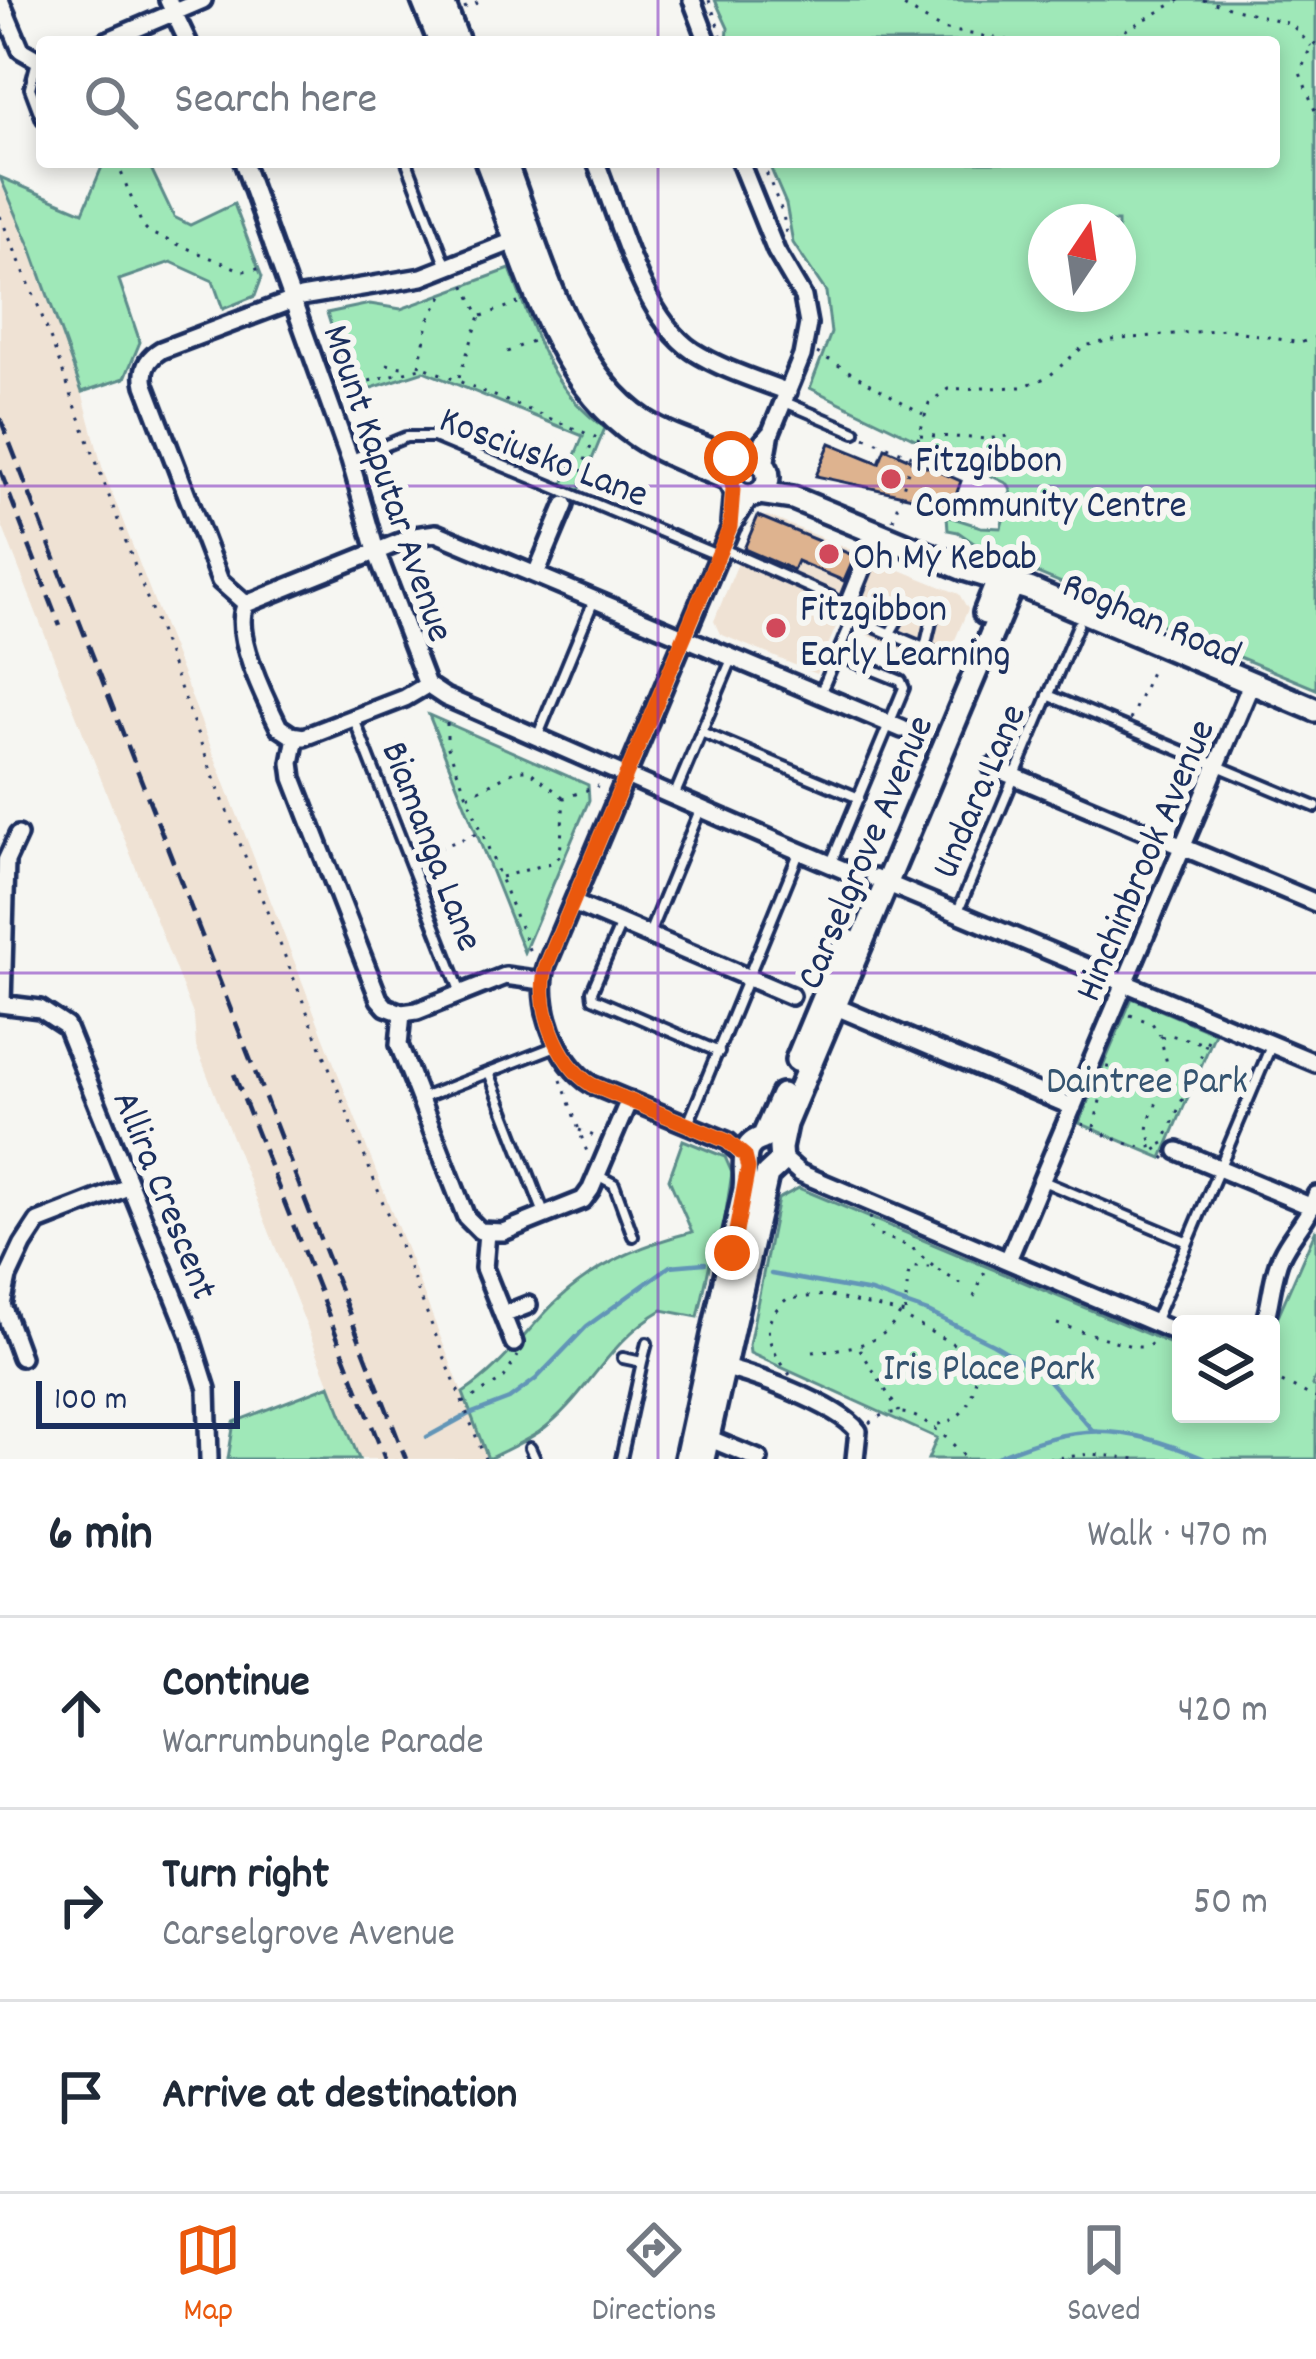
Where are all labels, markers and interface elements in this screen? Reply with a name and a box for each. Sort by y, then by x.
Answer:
search box [36,36,1280,168]
icon: search [78,69,144,135]
text: Search here [174,70,377,134]
north arrow [1028,204,1136,312]
street label: Mount Kaputar Avenue [305,318,465,650]
street label: Kosciusko Lane [430,395,655,525]
route start [704,431,758,485]
place label: Fitzgibbon Community Centre [915,436,1187,536]
marker: Fitzgibbon Community Centre [878,466,904,492]
place label: Oh My Kebab [853,533,1037,588]
marker: Oh My Kebab [816,541,842,567]
street label: Roghan Road [1053,561,1248,685]
place label: Fitzgibbon Early Learning [800,585,1011,685]
marker: Fitzgibbon Early Learning [763,615,789,641]
street label: Undara Lane [921,697,1043,888]
street label: Carselgrove Avenue [785,708,951,999]
street label: Hinchinbrook Avenue [1064,712,1232,1011]
street label: Biamanga Lane [364,734,494,960]
park label: Daintree Park [1046,1057,1248,1112]
street label: Allira Crescent [95,1084,229,1309]
route end [705,1226,759,1280]
map controls [1172,1315,1280,1423]
button: layers [1172,1315,1280,1423]
park label: Iris Place Park [883,1344,1095,1399]
scale bar [36,1375,240,1428]
text: 100 m [54,1378,127,1425]
text: 6 min [48,1501,153,1573]
text: Walk · 470 m [1087,1510,1268,1565]
text: Continue [162,1653,310,1717]
icon: ahead [48,1680,114,1746]
text: 420 m [1178,1685,1268,1740]
text: Warrumbungle Parade [162,1717,484,1772]
text: Turn right [162,1845,329,1909]
icon: right [48,1872,114,1938]
text: 50 m [1193,1877,1268,1932]
text: Carselgrove Avenue [162,1909,455,1964]
icon: arrive [48,2064,114,2130]
text: Arrive at destination [162,2065,517,2129]
tab: Map [175,2217,241,2336]
tab: Directions [592,2217,717,2336]
tab: Saved [1067,2217,1141,2336]

